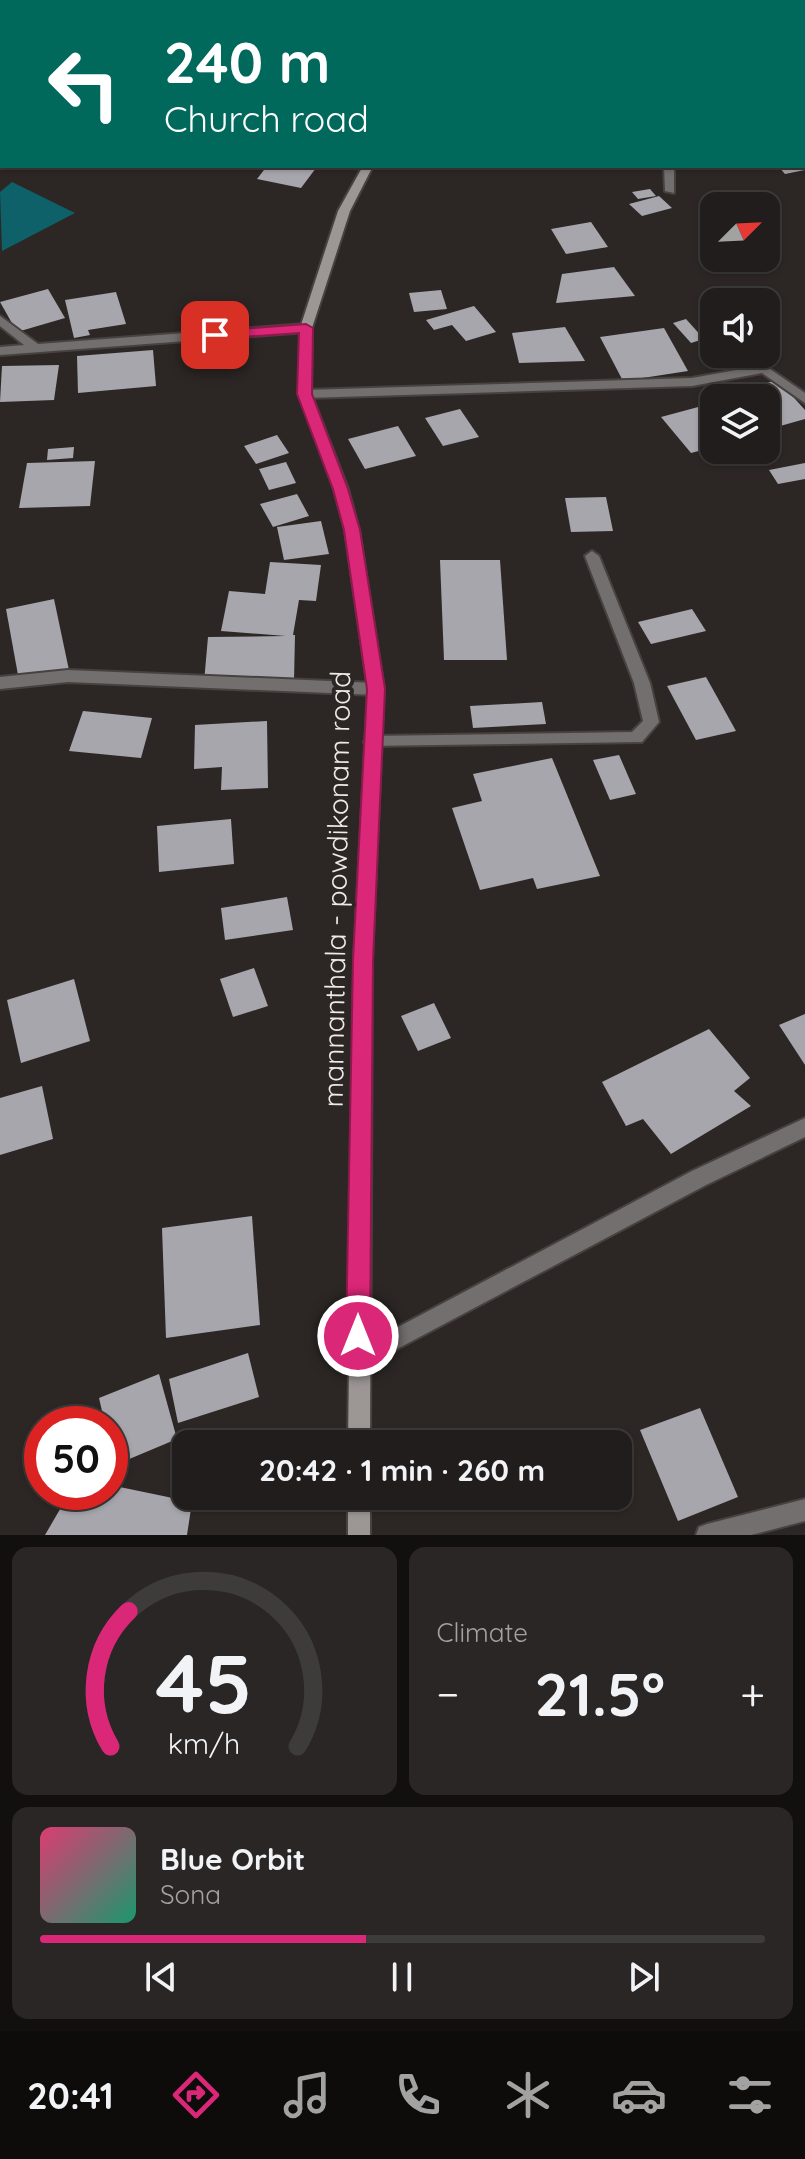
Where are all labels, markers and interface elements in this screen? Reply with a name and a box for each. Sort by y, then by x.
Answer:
text: 240 m [164,27,331,97]
icon: left [32,32,136,136]
text: Church road [164,96,369,141]
north arrow [700,192,780,272]
map controls [700,192,780,464]
button: sound [700,288,780,368]
pin [181,301,249,369]
icon: arrive [193,313,237,357]
button: layers [700,384,780,464]
street label: mannanthala - powdikonam road [315,670,357,1108]
position arrow [316,1294,400,1378]
speed limit sign: 50 [24,1406,128,1510]
text: 20:42 · 1 min · 260 m [259,1451,545,1489]
text: Climate [437,1616,528,1649]
text: 45 [156,1630,253,1734]
text: 21.5° [535,1656,665,1731]
text: − [437,1666,459,1721]
text: + [740,1666,765,1721]
text: km/h [168,1725,241,1761]
text: Blue Orbit [160,1840,305,1878]
text: Sona [160,1878,221,1911]
icon: previous [139,1955,183,1999]
icon: pause [380,1955,424,1999]
icon: next [622,1955,666,1999]
icon: directions [168,2067,224,2123]
icon: music [279,2067,335,2123]
icon: phone [390,2067,446,2123]
icon: climate [500,2067,556,2123]
icon: car [611,2067,667,2123]
icon: filters [722,2067,778,2123]
text: 20:41 [27,2073,114,2118]

